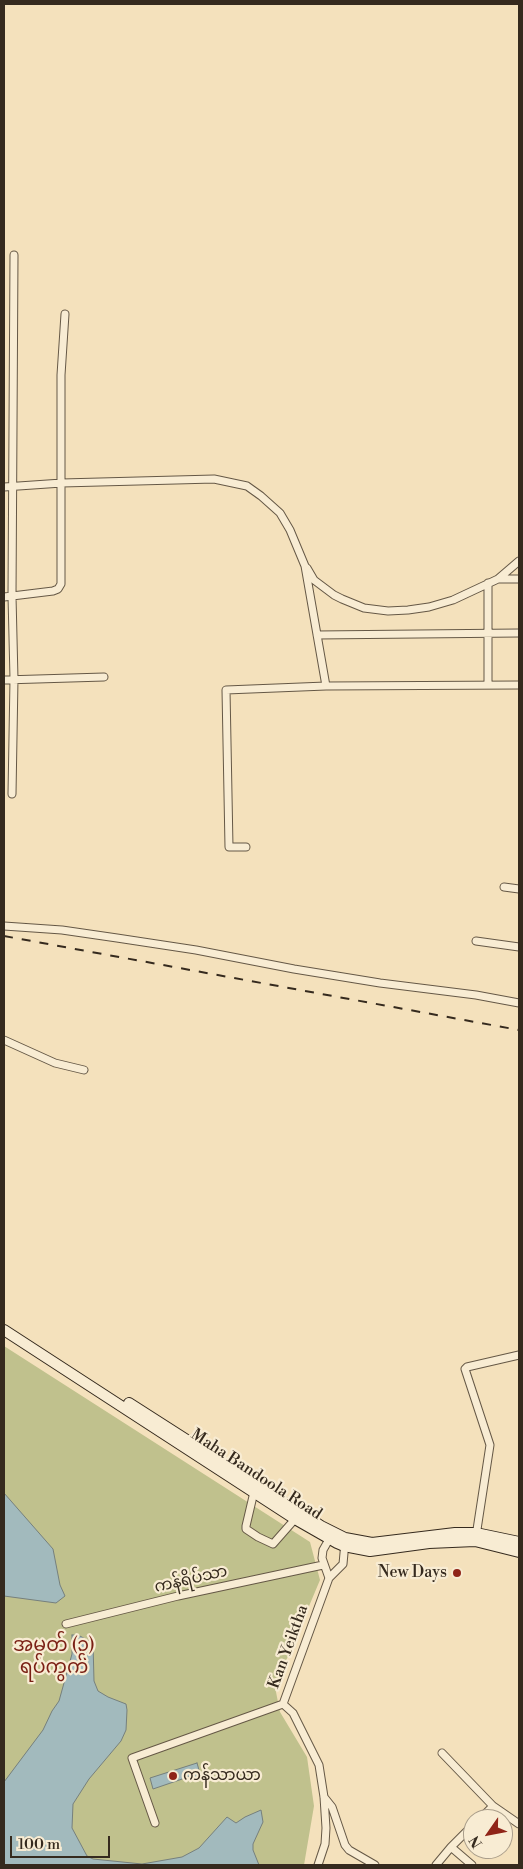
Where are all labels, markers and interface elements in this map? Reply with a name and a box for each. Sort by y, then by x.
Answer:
street label: Maha Bandoola Road [187,1425,325,1525]
street label: ကန်ရိပ်သာ [153,1562,229,1598]
place label: New Days [378,1563,447,1583]
marker: New Days [451,1567,463,1579]
street label: Kan Yeiktha [265,1602,313,1692]
district label: အမှတ် (၃) ရပ်ကွက် [13,1635,95,1679]
place label: ကန်သာယာ [183,1766,261,1786]
marker: ကန်သာယာ [167,1770,179,1782]
north arrow [463,1809,513,1859]
scale bar [12,1826,112,1858]
text: N [466,1832,487,1851]
text: 100 m [18,1835,60,1854]

